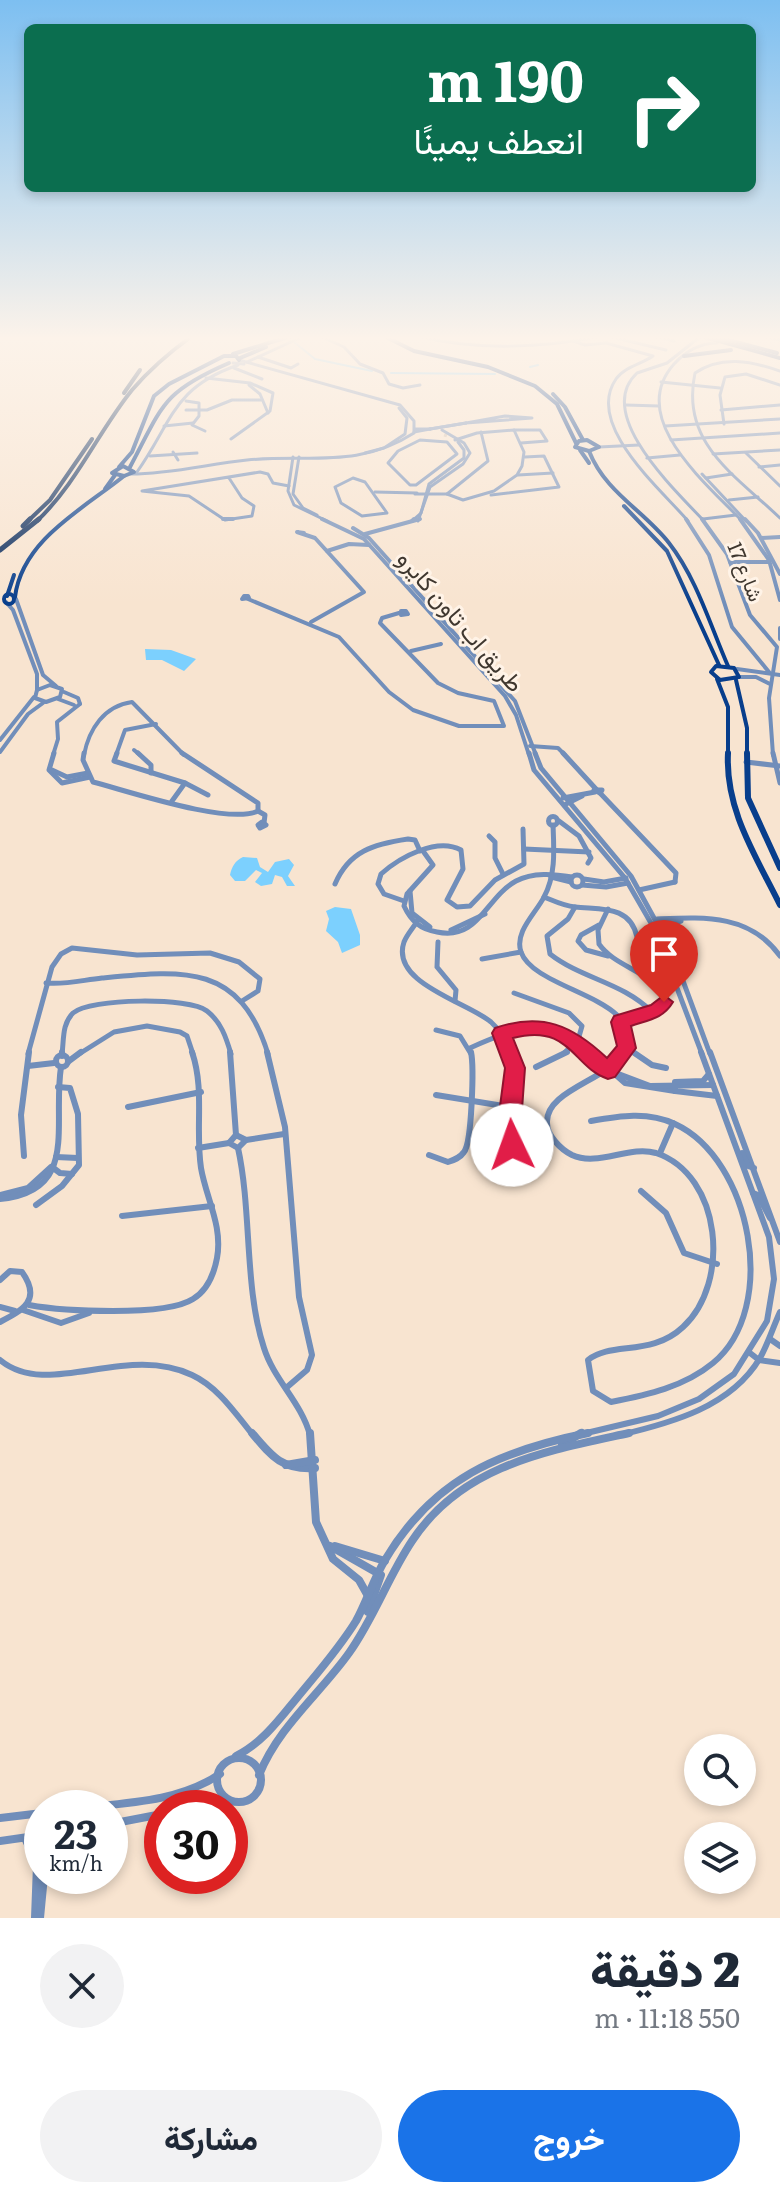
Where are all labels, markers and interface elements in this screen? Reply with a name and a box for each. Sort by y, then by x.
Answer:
text: 190 m [427,36,584,119]
icon: right [612,56,716,160]
text: انعطف يمينًا [413,112,584,165]
street label: شارع 17 [721,537,773,606]
street label: طريق اب تاون كايرو [390,541,534,699]
pin [630,920,698,1002]
icon: arrive [642,932,686,976]
position arrow [470,1103,554,1187]
map controls [684,1734,756,1894]
button: search [684,1734,756,1806]
speed limit sign: 30 [144,1790,248,1894]
text: 23 [54,1802,98,1861]
button: layers [684,1822,756,1894]
text: km/h [49,1847,103,1877]
text: 2 دقيقة [590,1931,740,2002]
button: close [40,1944,124,2028]
text: 550 m · 11:18 [594,1997,740,2036]
button: مشاركة [40,2090,382,2182]
button: خروج [398,2090,740,2182]

